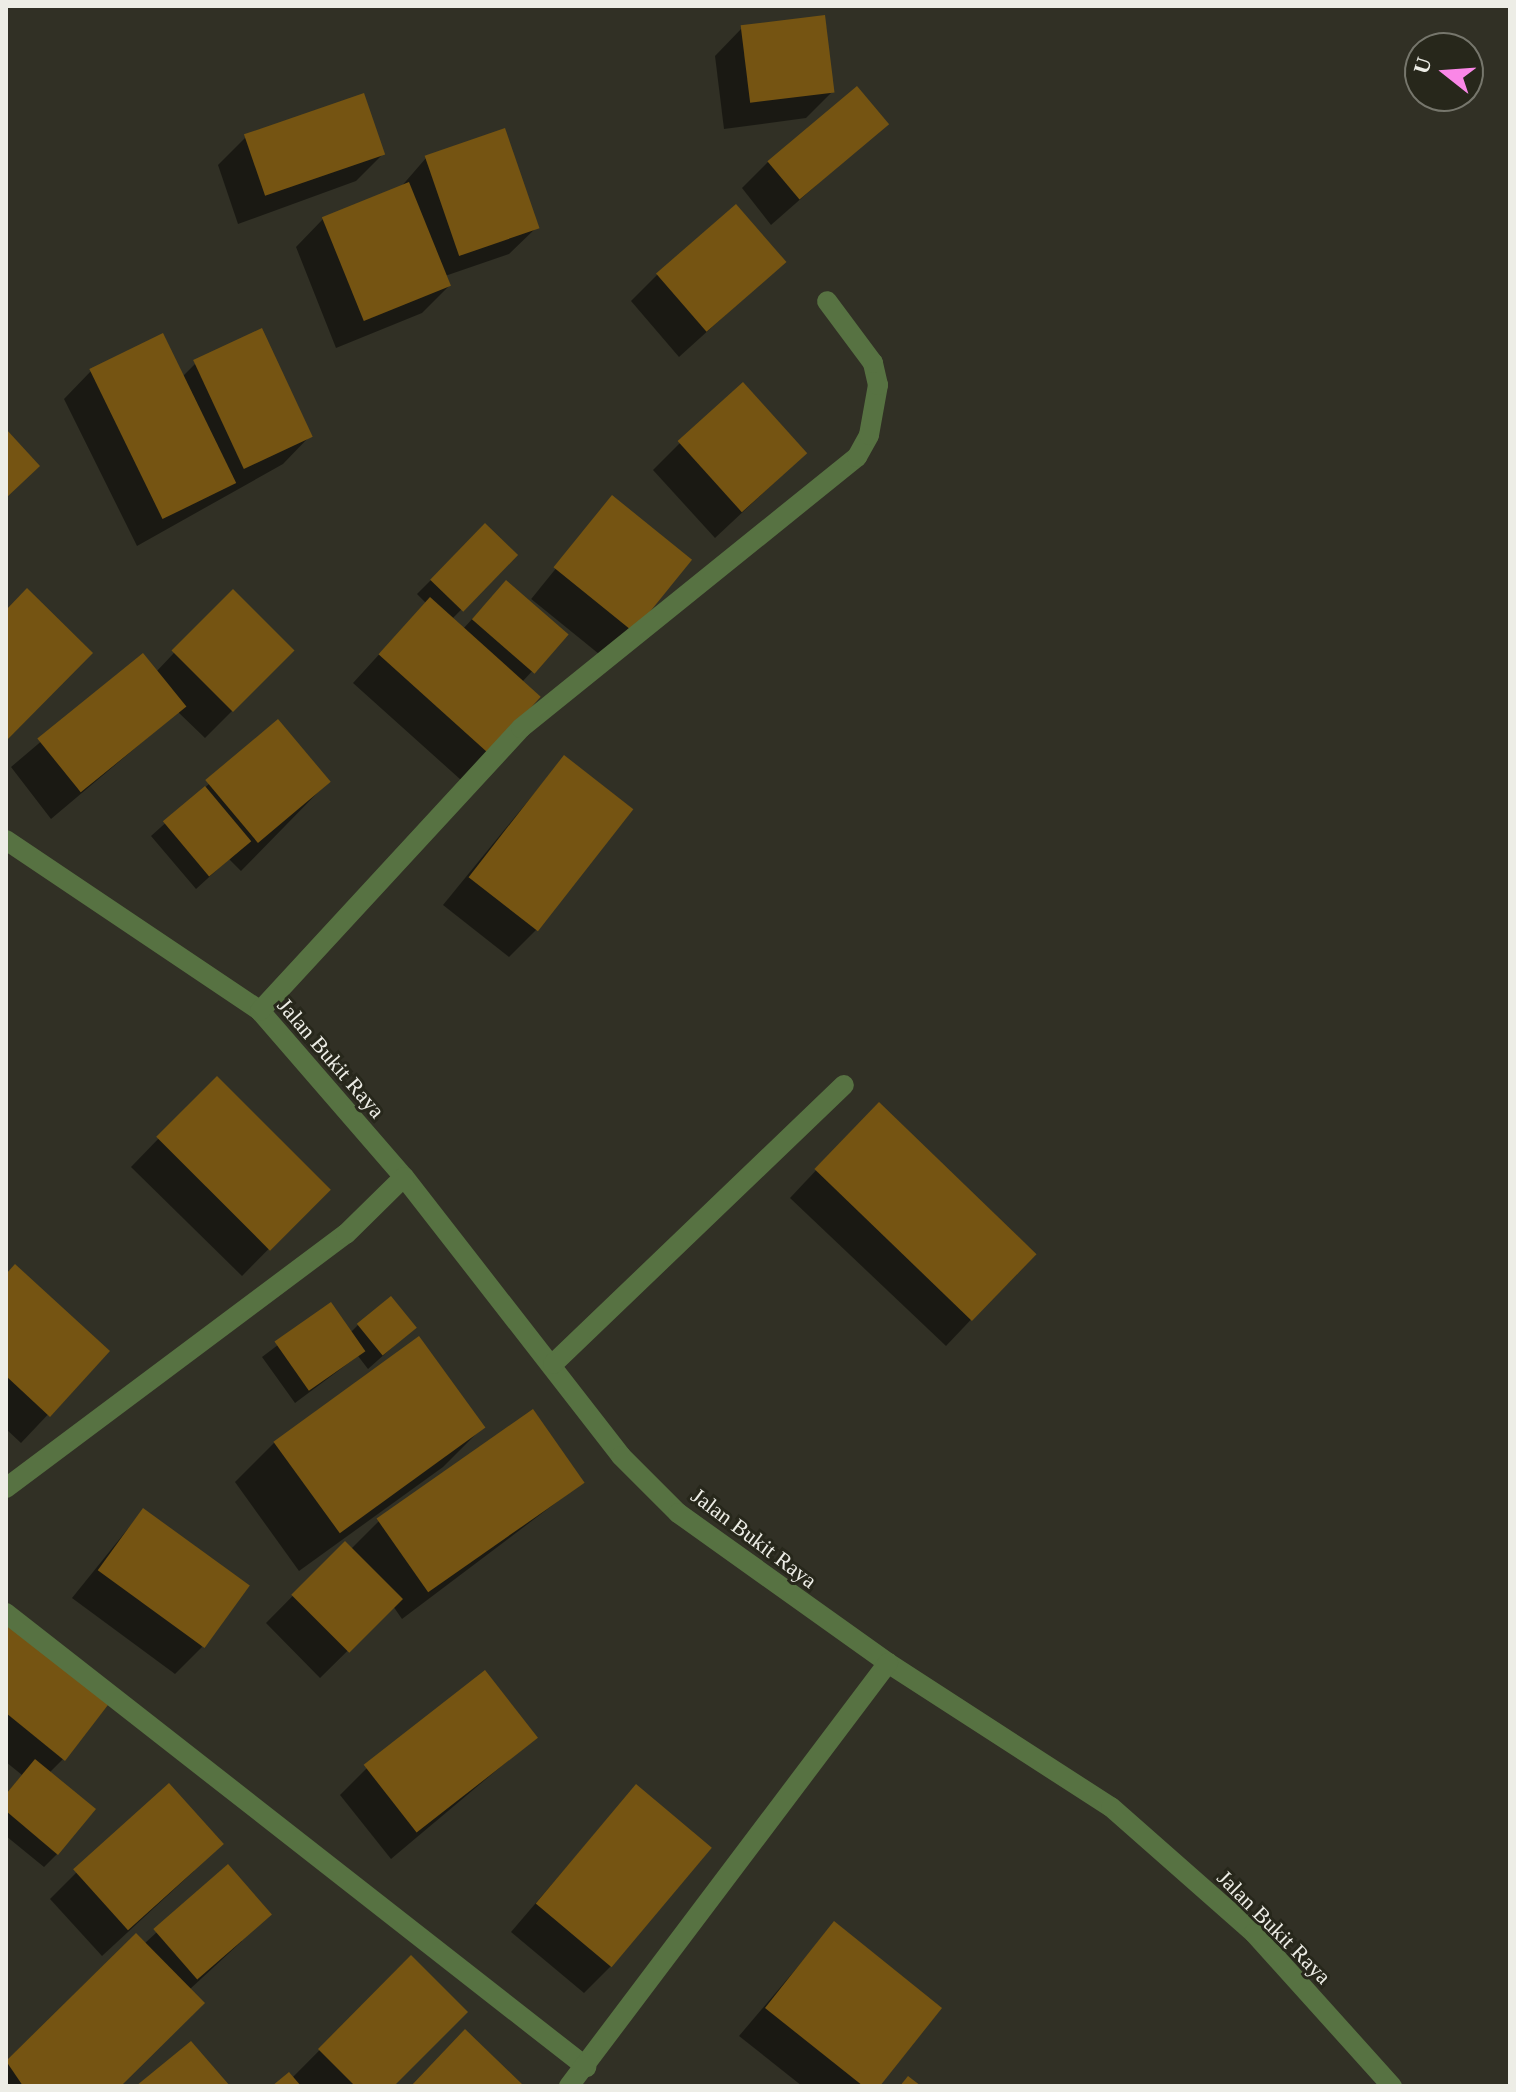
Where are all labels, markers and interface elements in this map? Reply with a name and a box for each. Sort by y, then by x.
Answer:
north arrow [1404,32,1484,112]
text: U [1408,54,1437,77]
street label: Jalan Bukit Raya [272,993,390,1123]
street label: Jalan Bukit Raya [686,1482,822,1594]
street label: Jalan Bukit Raya [1212,1865,1336,1989]

